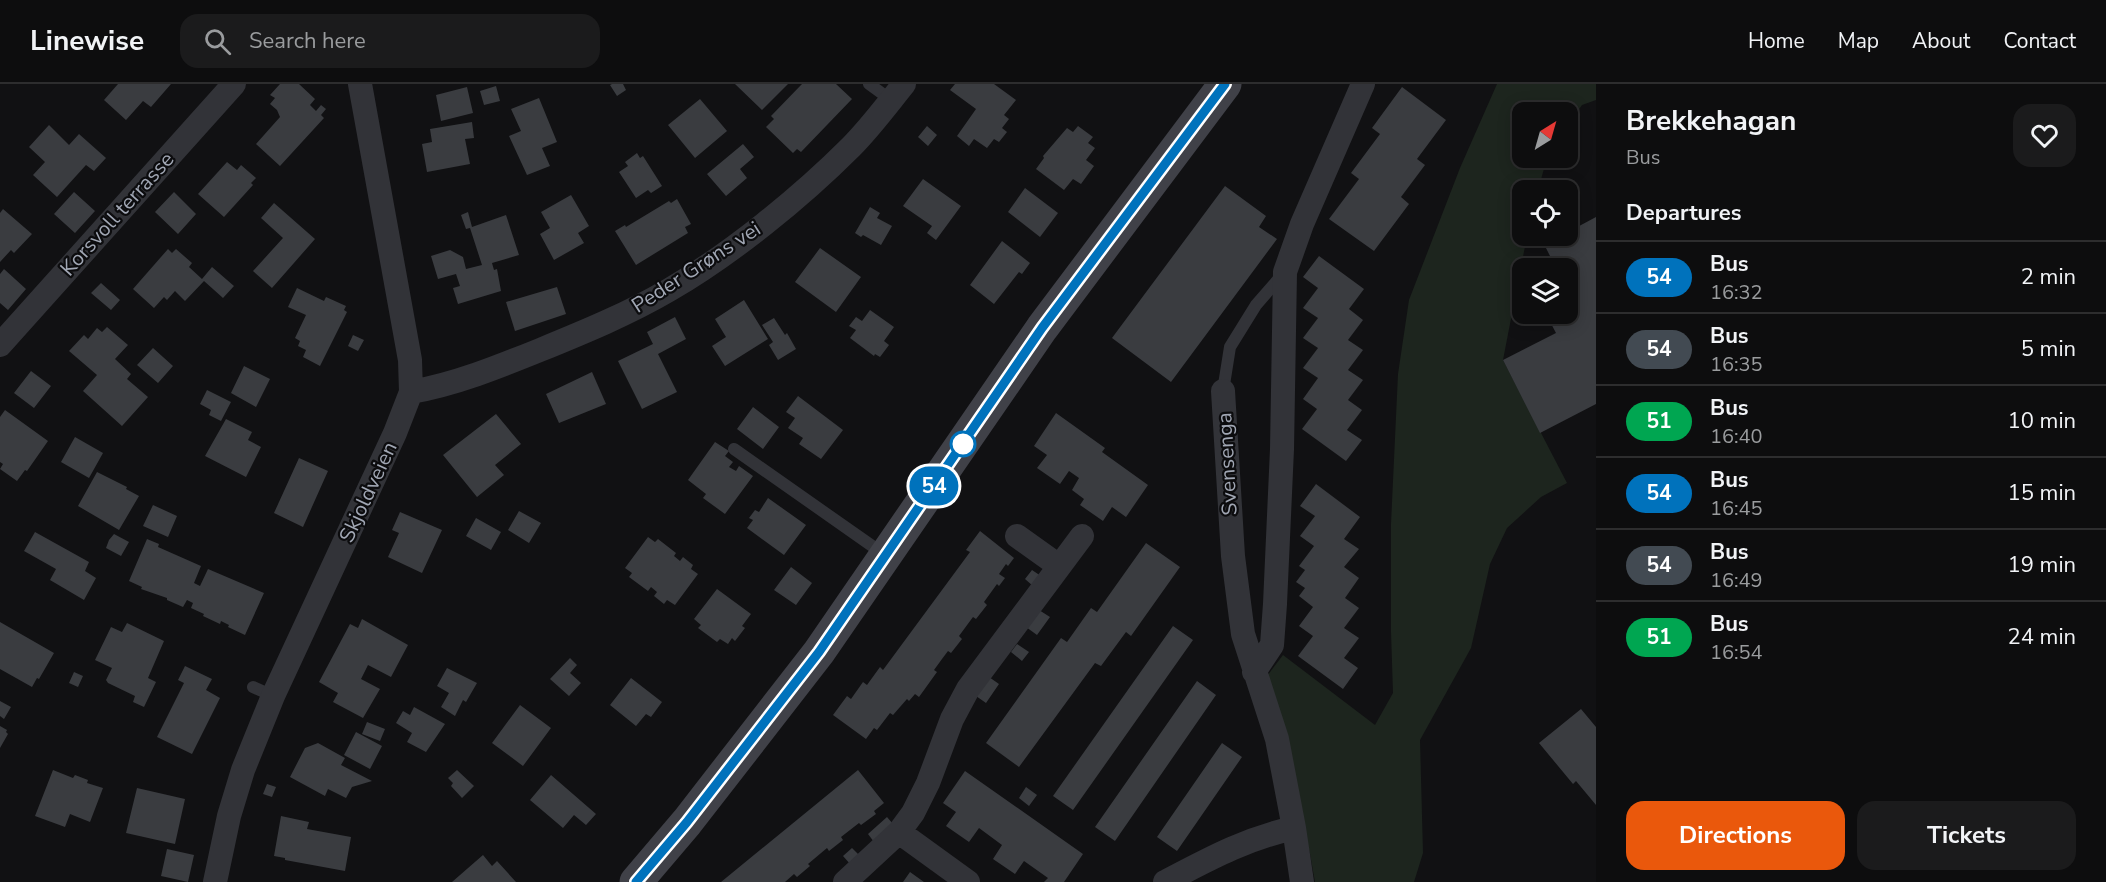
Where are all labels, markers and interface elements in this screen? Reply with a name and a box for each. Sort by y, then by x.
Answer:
search box [180,14,600,68]
text: Linewise [30,22,144,60]
icon: search [201,25,234,58]
text: Search here [249,26,366,56]
text: Home [1748,27,1805,55]
text: Map [1838,27,1879,55]
text: About [1912,27,1970,55]
text: Contact [2003,27,2076,55]
north arrow [1512,102,1578,168]
map controls [1512,102,1578,324]
text: Brekkehagan [1626,102,1796,140]
button: heart [2013,104,2076,167]
text: Bus [1626,144,1660,171]
street label: Korsvoll terrasse [54,146,180,282]
button: locate [1512,180,1578,246]
text: Departures [1626,198,1741,228]
street label: Peder Grøns vei [626,215,766,319]
text: Bus [1710,249,1749,279]
button: layers [1512,258,1578,324]
text: 2 min [2021,262,2076,292]
text: 54 [1646,263,1672,291]
text: 16:32 [1710,279,1763,306]
text: Bus [1710,321,1749,351]
text: 5 min [2021,334,2076,364]
text: 54 [1646,335,1672,363]
text: 16:35 [1710,351,1763,378]
text: Bus [1710,393,1749,423]
text: 10 min [2008,406,2076,436]
text: 51 [1646,407,1672,435]
street label: Svensenga [1210,412,1244,516]
text: 16:40 [1710,423,1763,450]
unlabelled marker [950,431,976,457]
street label: Skjoldveien [332,437,404,547]
text: Bus [1710,465,1749,495]
line badge: 54 [907,466,961,506]
text: 54 [921,472,947,500]
text: 15 min [2008,478,2076,508]
text: 54 [1646,479,1672,507]
text: 16:45 [1710,495,1763,522]
text: Bus [1710,537,1749,567]
text: 19 min [2008,550,2076,580]
text: 54 [1646,551,1672,579]
text: 16:49 [1710,567,1763,594]
text: Bus [1710,609,1749,639]
text: 24 min [2008,622,2076,652]
text: 51 [1646,623,1672,651]
text: 16:54 [1710,639,1763,666]
button: Directions [1626,801,1845,870]
button: Tickets [1857,801,2076,870]

